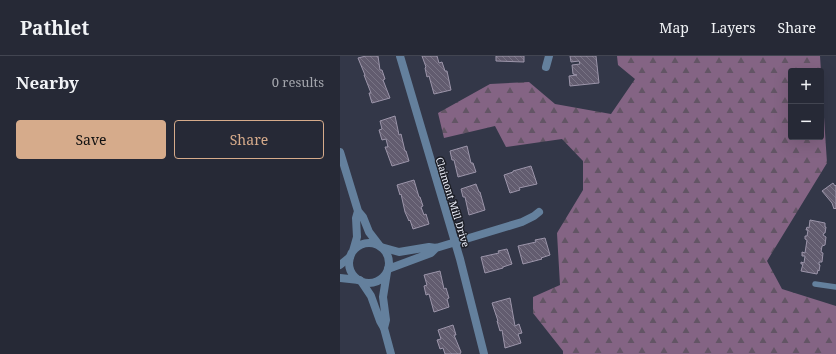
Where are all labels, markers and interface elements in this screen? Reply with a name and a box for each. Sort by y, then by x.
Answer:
text: Pathlet [20,15,89,41]
text: Map [659,18,689,37]
text: Layers [711,18,756,37]
text: Share [778,18,816,37]
map controls [788,68,824,140]
button: + [788,68,824,104]
text: Nearby [16,71,79,94]
text: 0 results [272,73,324,91]
button: − [788,104,824,140]
button: Save [16,120,166,159]
button: Share [174,120,324,159]
street label: Claimont Mill Drive [433,155,473,249]

